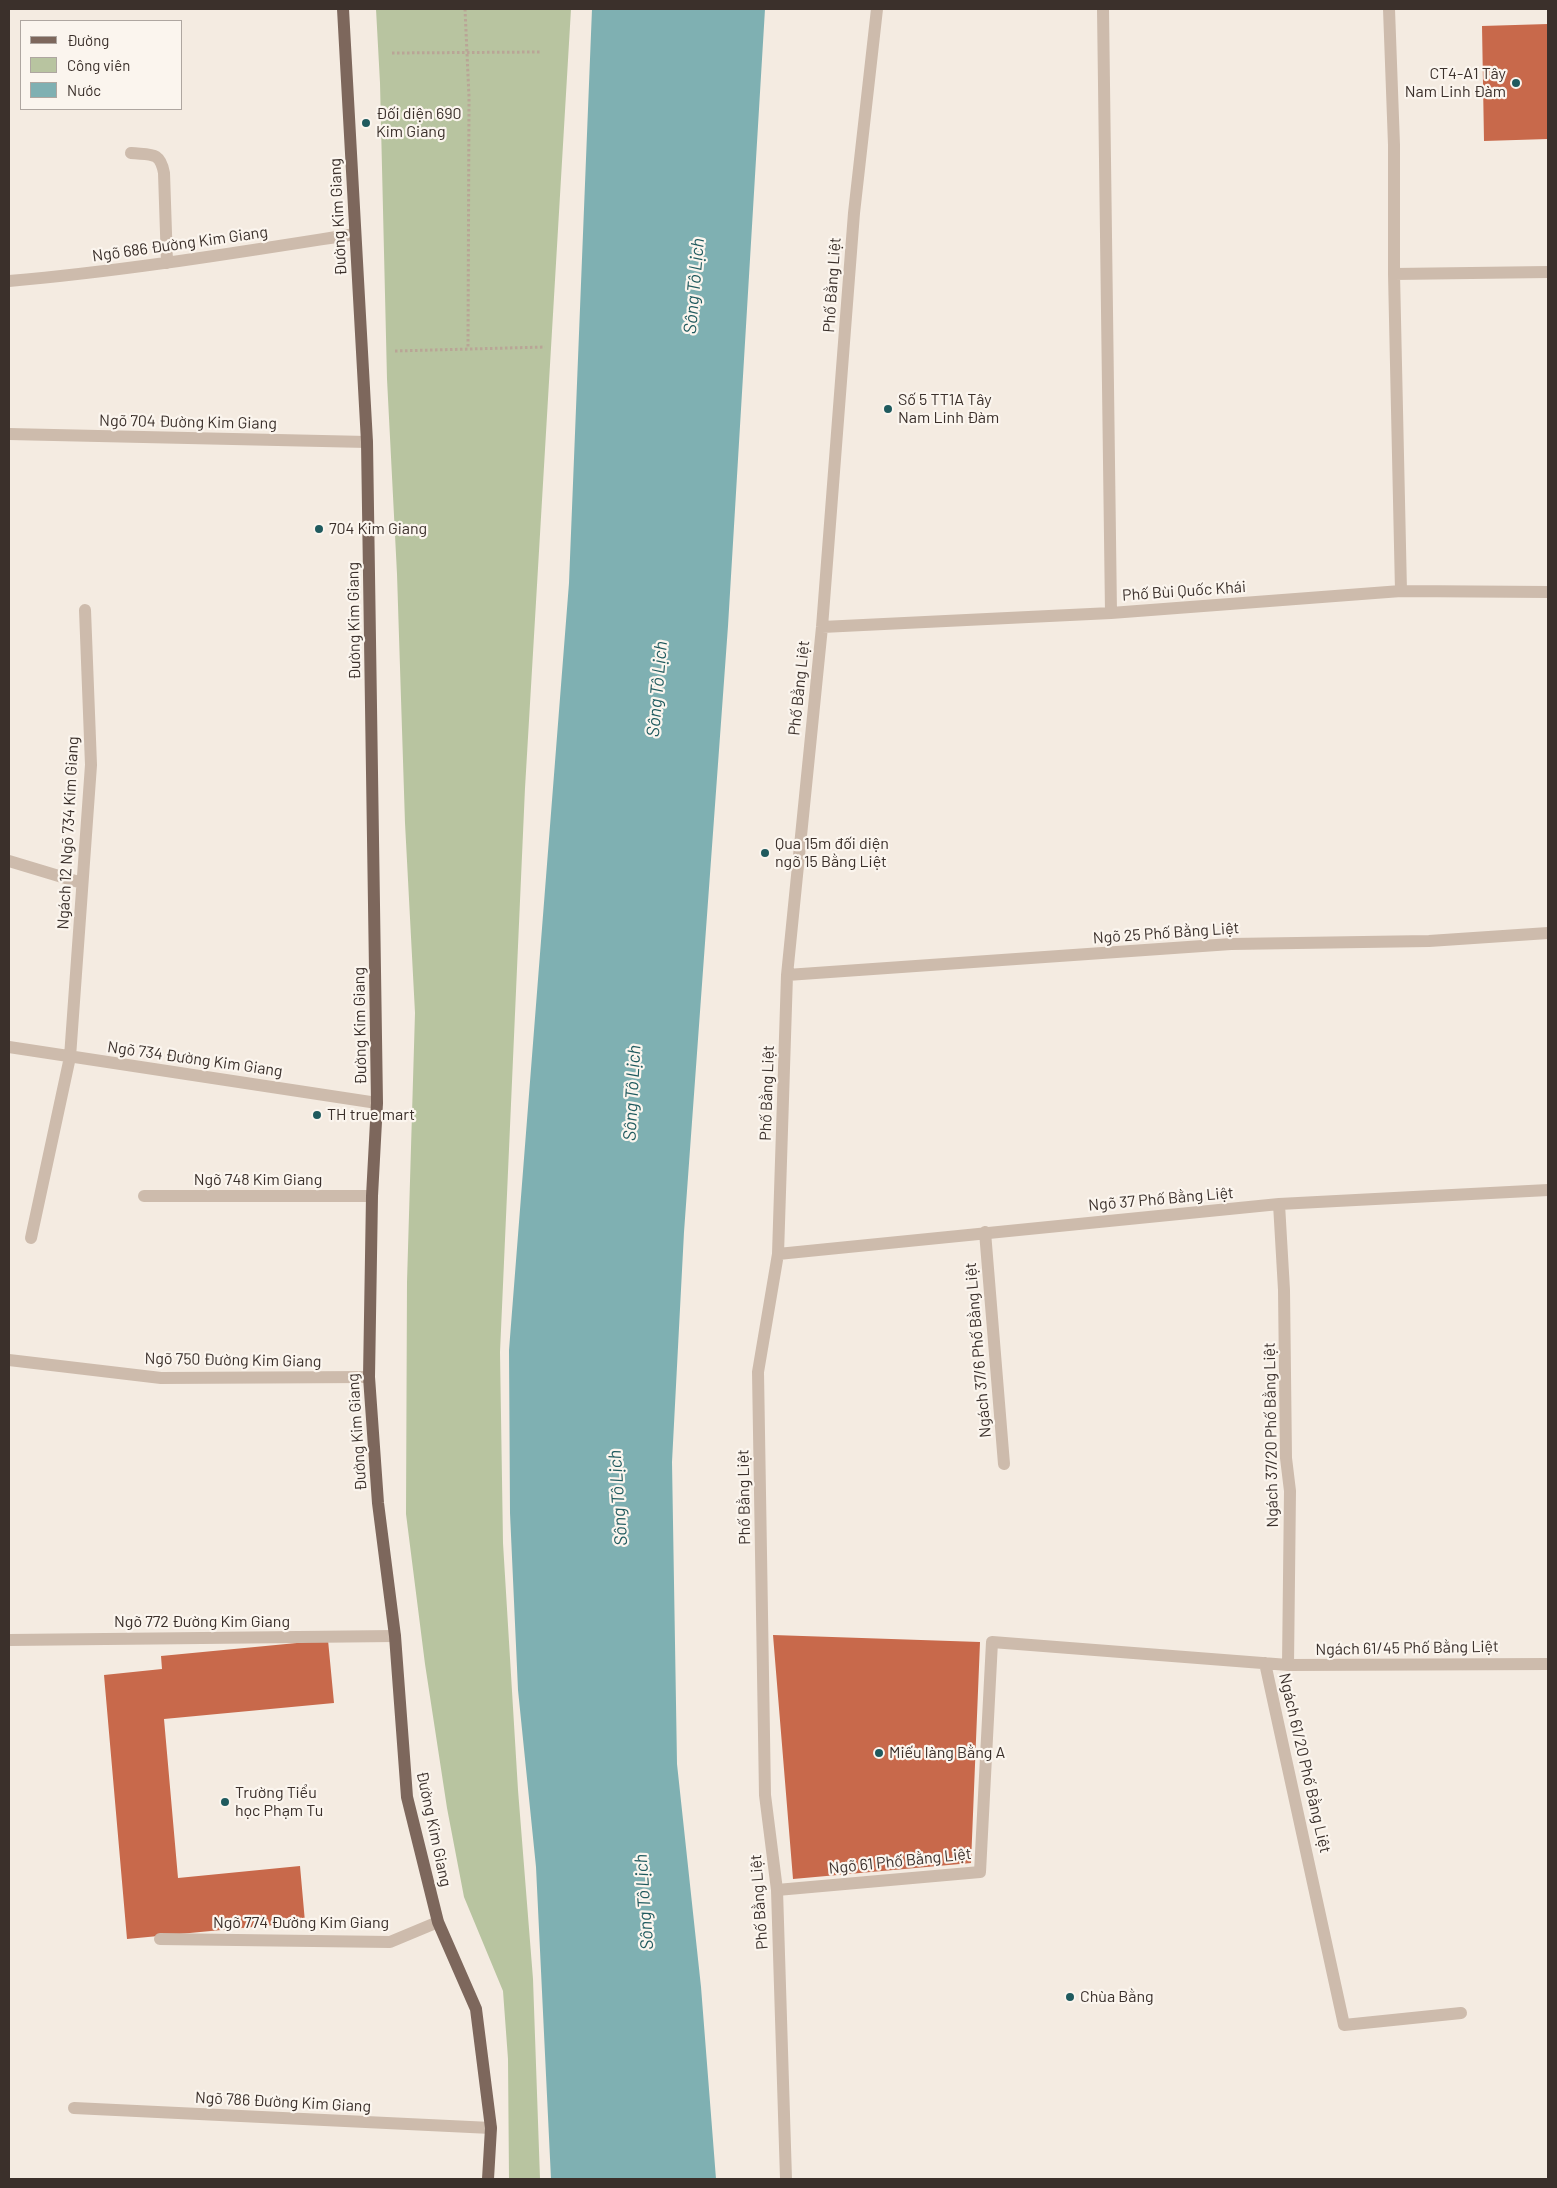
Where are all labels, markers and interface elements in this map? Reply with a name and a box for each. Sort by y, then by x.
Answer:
legend [20,20,182,110]
text: Đường [67,31,109,49]
text: Công viên [67,56,130,74]
place label: CT4-A1 Tây Nam Linh Đàm [1405,64,1506,102]
marker: CT4-A1 Tây Nam Linh Đàm [1510,77,1522,89]
text: Nước [67,81,101,99]
place label: Đối diện 690 Kim Giang [376,104,462,142]
marker: Đối diện 690 Kim Giang [360,117,372,129]
street label: Đường Kim Giang [325,158,351,276]
street label: Ngõ 686 Đường Kim Giang [91,222,269,266]
water label: Sông Tô Lịch [679,237,709,335]
street label: Phố Bằng Liệt [819,237,845,333]
place label: Số 5 TT1A Tây Nam Linh Đàm [898,390,999,428]
marker: Số 5 TT1A Tây Nam Linh Đàm [882,403,894,415]
street label: Ngõ 704 Đường Kim Giang [99,411,277,433]
place label: 704 Kim Giang [329,519,427,539]
marker: 704 Kim Giang [313,523,325,535]
street label: Đường Kim Giang [343,562,365,680]
street label: Phố Bùi Quốc Khái [1121,577,1247,605]
street label: Phố Bằng Liệt [784,639,814,737]
water label: Sông Tô Lịch [642,640,672,738]
street label: Ngách 12 Ngõ 734 Kim Giang [53,736,83,930]
place label: Qua 15m đối diện ngõ 15 Bằng Liệt [775,834,889,872]
marker: Qua 15m đối diện ngõ 15 Bằng Liệt [759,847,771,859]
street label: Ngõ 25 Phố Bằng Liệt [1092,918,1240,948]
street label: Đường Kim Giang [349,967,371,1085]
street label: Ngõ 734 Đường Kim Giang [106,1037,284,1081]
water label: Sông Tô Lịch [619,1044,645,1142]
street label: Phố Bằng Liệt [756,1045,778,1141]
place label: TH true mart [327,1105,415,1125]
marker: TH true mart [311,1109,323,1121]
street label: Ngõ 748 Kim Giang [194,1170,322,1190]
street label: Ngõ 37 Phố Bằng Liệt [1088,1183,1234,1215]
street label: Ngách 37/6 Phố Bằng Liệt [961,1262,995,1438]
street label: Ngách 37/20 Phố Bằng Liệt [1260,1342,1282,1528]
street label: Ngõ 750 Đường Kim Giang [144,1349,322,1371]
street label: Đường Kim Giang [343,1373,371,1491]
water label: Sông Tô Lịch [604,1449,632,1547]
street label: Phố Bằng Liệt [734,1449,754,1545]
street label: Ngõ 772 Đường Kim Giang [114,1612,290,1632]
street label: Ngách 61/45 Phố Bằng Liệt [1315,1637,1499,1659]
street label: Ngách 61/20 Phố Bằng Liệt [1275,1671,1335,1855]
place label: Miếu làng Bằng A [889,1743,1005,1763]
marker: Miếu làng Bằng A [873,1747,885,1759]
street label: Đường Kim Giang [412,1769,456,1889]
place label: Trường Tiểu học Phạm Tu [235,1783,323,1821]
marker: Trường Tiểu học Phạm Tu [219,1796,231,1808]
street label: Ngõ 61 Phố Bằng Liệt [828,1844,972,1878]
water label: Sông Tô Lịch [630,1853,658,1951]
street label: Phố Bằng Liệt [746,1854,772,1950]
street label: Ngõ 774 Đường Kim Giang [213,1913,389,1933]
place label: Chùa Bằng [1080,1987,1154,2007]
marker: Chùa Bằng [1064,1991,1076,2003]
street label: Ngõ 786 Đường Kim Giang [194,2088,372,2116]

